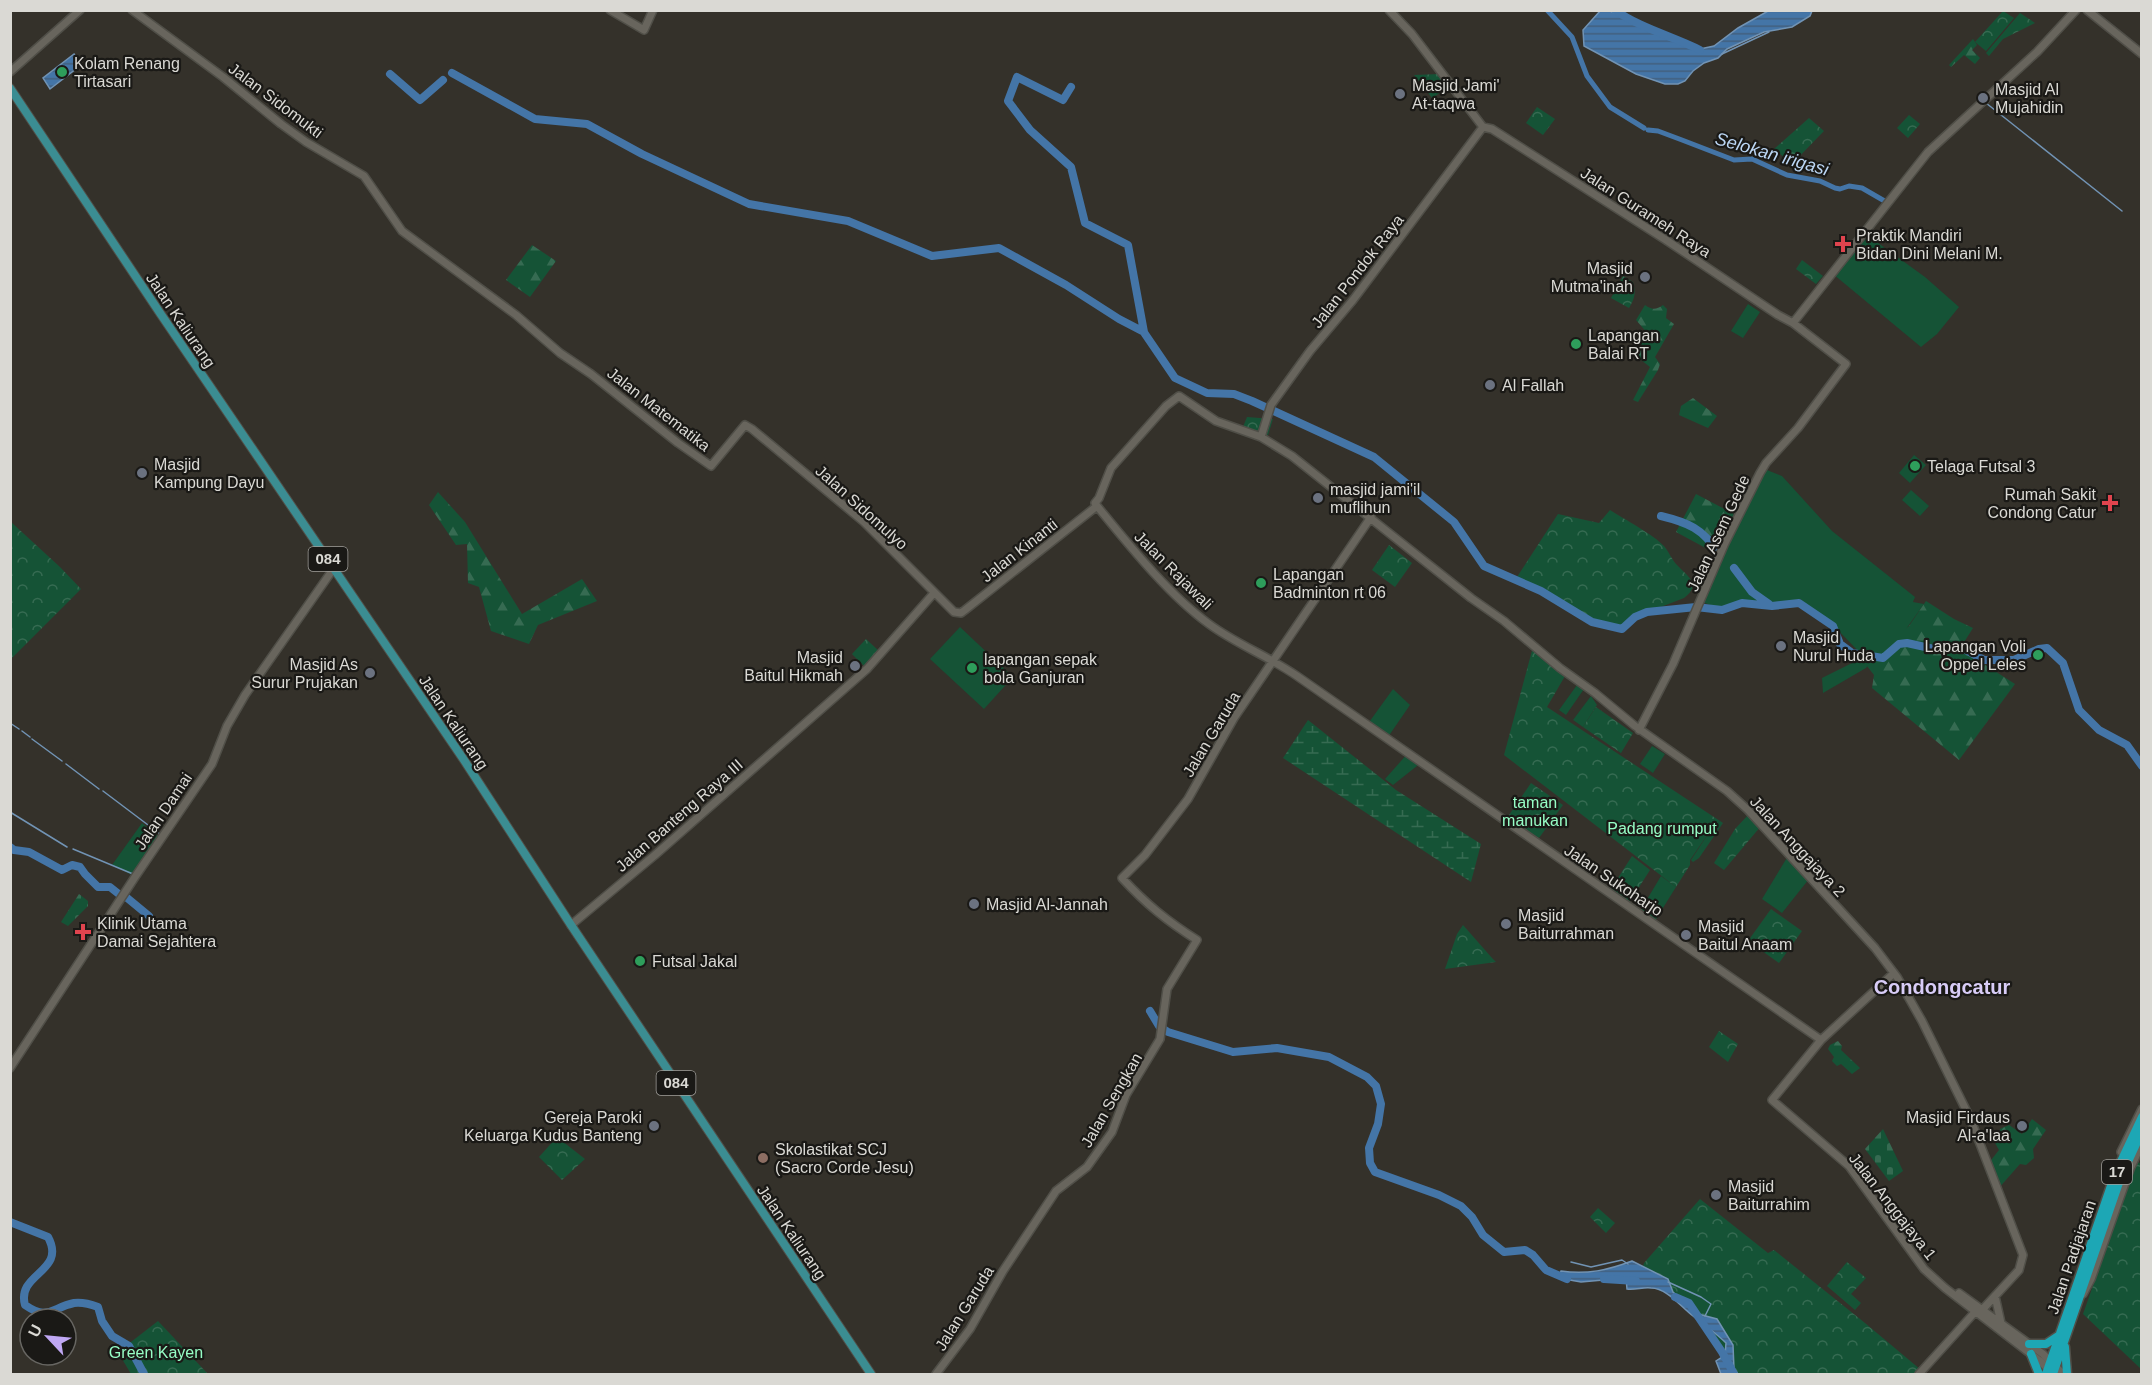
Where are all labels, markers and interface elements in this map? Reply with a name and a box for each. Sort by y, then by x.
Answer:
place label: Kolam Renang Tirtasari [74,55,180,90]
street label: Jalan Sidomukti [225,60,326,141]
marker: Kolam Renang Tirtasari [55,65,69,79]
place label: Masjid Jami' At-taqwa [1412,77,1500,112]
place label: Masjid Al Mujahidin [1995,81,2063,116]
marker: Masjid Jami' At-taqwa [1393,87,1407,101]
marker: Masjid Al Mujahidin [1976,91,1990,105]
water label: Selokan irigasi [1713,128,1832,180]
street label: Jalan Gurameh Raya [1578,164,1714,261]
street label: Jalan Pondok Raya [1308,211,1407,331]
place label: Praktik Mandiri Bidan Dini Melani M. [1856,227,2003,262]
marker: Praktik Mandiri Bidan Dini Melani M. [1834,235,1852,253]
place label: Masjid Mutma'inah [1551,260,1633,295]
street label: Jalan Kaliurang [143,270,218,371]
marker: Masjid Mutma'inah [1638,270,1652,284]
place label: Lapangan Balai RT [1588,327,1659,362]
marker: Lapangan Balai RT [1569,337,1583,351]
street label: Jalan Matematika [604,364,713,455]
place label: Al Fallah [1502,377,1564,394]
marker: Al Fallah [1483,378,1497,392]
place label: Masjid Kampung Dayu [154,456,264,491]
place label: Telaga Futsal 3 [1927,458,2036,475]
marker: Telaga Futsal 3 [1908,459,1922,473]
street label: Jalan Sidomulyo [812,462,911,553]
marker: Masjid Kampung Dayu [135,466,149,480]
street label: Jalan Asem Gede [1684,472,1753,594]
place label: masjid jami'il muflihun [1330,481,1420,516]
place label: Rumah Sakit Condong Catur [1987,486,2097,521]
marker: masjid jami'il muflihun [1311,491,1325,505]
marker: Rumah Sakit Condong Catur [2101,494,2119,512]
street label: Jalan Kinanti [978,515,1061,585]
street label: Jalan Rajawali [1131,528,1216,613]
road number: 084 [308,547,348,571]
place label: Lapangan Badminton rt 06 [1273,566,1386,601]
marker: Lapangan Badminton rt 06 [1254,576,1268,590]
place label: Masjid Nurul Huda [1793,629,1874,664]
place label: Lapangan Voli Oppel Leles [1925,638,2026,673]
marker: Masjid Nurul Huda [1774,639,1788,653]
marker: Lapangan Voli Oppel Leles [2031,648,2045,662]
place label: Masjid Baitul Hikmah [744,649,843,684]
place label: lapangan sepak bola Ganjuran [984,651,1098,686]
place label: Masjid As Surur Prujakan [251,656,358,691]
marker: Masjid Baitul Hikmah [848,659,862,673]
marker: lapangan sepak bola Ganjuran [965,661,979,675]
marker: Masjid As Surur Prujakan [363,666,377,680]
street label: Jalan Kaliurang [416,672,491,773]
street label: Jalan Garuda [1179,689,1244,780]
street label: Jalan Banteng Raya III [613,756,746,875]
street label: Jalan Damai [132,770,195,853]
street label: Jalan Anggajaya 2 [1747,793,1849,900]
park label: taman manukan [1502,794,1568,829]
park label: Padang rumput [1607,820,1717,837]
street label: Jalan Sukoharjo [1561,841,1666,920]
place label: Masjid Al-Jannah [986,896,1108,913]
marker: Masjid Al-Jannah [967,897,981,911]
place label: Masjid Baiturrahman [1518,907,1614,942]
place label: Klinik Utama Damai Sejahtera [97,915,216,950]
marker: Masjid Baiturrahman [1499,917,1513,931]
place label: Masjid Baitul Anaam [1698,918,1792,953]
marker: Klinik Utama Damai Sejahtera [74,923,92,941]
marker: Masjid Baitul Anaam [1679,928,1693,942]
place label: Futsal Jakal [652,953,737,970]
marker: Futsal Jakal [633,954,647,968]
district label: Condongcatur [1874,976,2011,998]
street label: Jalan Sengkan [1078,1050,1145,1150]
road number: 084 [656,1071,696,1095]
place label: Gereja Paroki Keluarga Kudus Banteng [464,1109,642,1144]
place label: Masjid Firdaus Al-a'laa [1906,1109,2010,1144]
marker: Gereja Paroki Keluarga Kudus Banteng [647,1119,661,1133]
marker: Masjid Firdaus Al-a'laa [2015,1119,2029,1133]
place label: Skolastikat SCJ (Sacro Corde Jesu) [775,1141,914,1176]
street label: Jalan Anggajaya 1 [1846,1150,1940,1263]
marker: Skolastikat SCJ (Sacro Corde Jesu) [756,1151,770,1165]
road number: 17 [2102,1160,2132,1184]
place label: Masjid Baiturrahim [1728,1178,1810,1213]
street label: Jalan Kaliurang [754,1182,829,1283]
marker: Masjid Baiturrahim [1709,1188,1723,1202]
street label: Jalan Padjajaran [2044,1198,2099,1316]
street label: Jalan Garuda [932,1263,997,1354]
north arrow [18,1307,78,1367]
text: U [25,1322,45,1340]
park label: Green Kayen [109,1344,203,1361]

